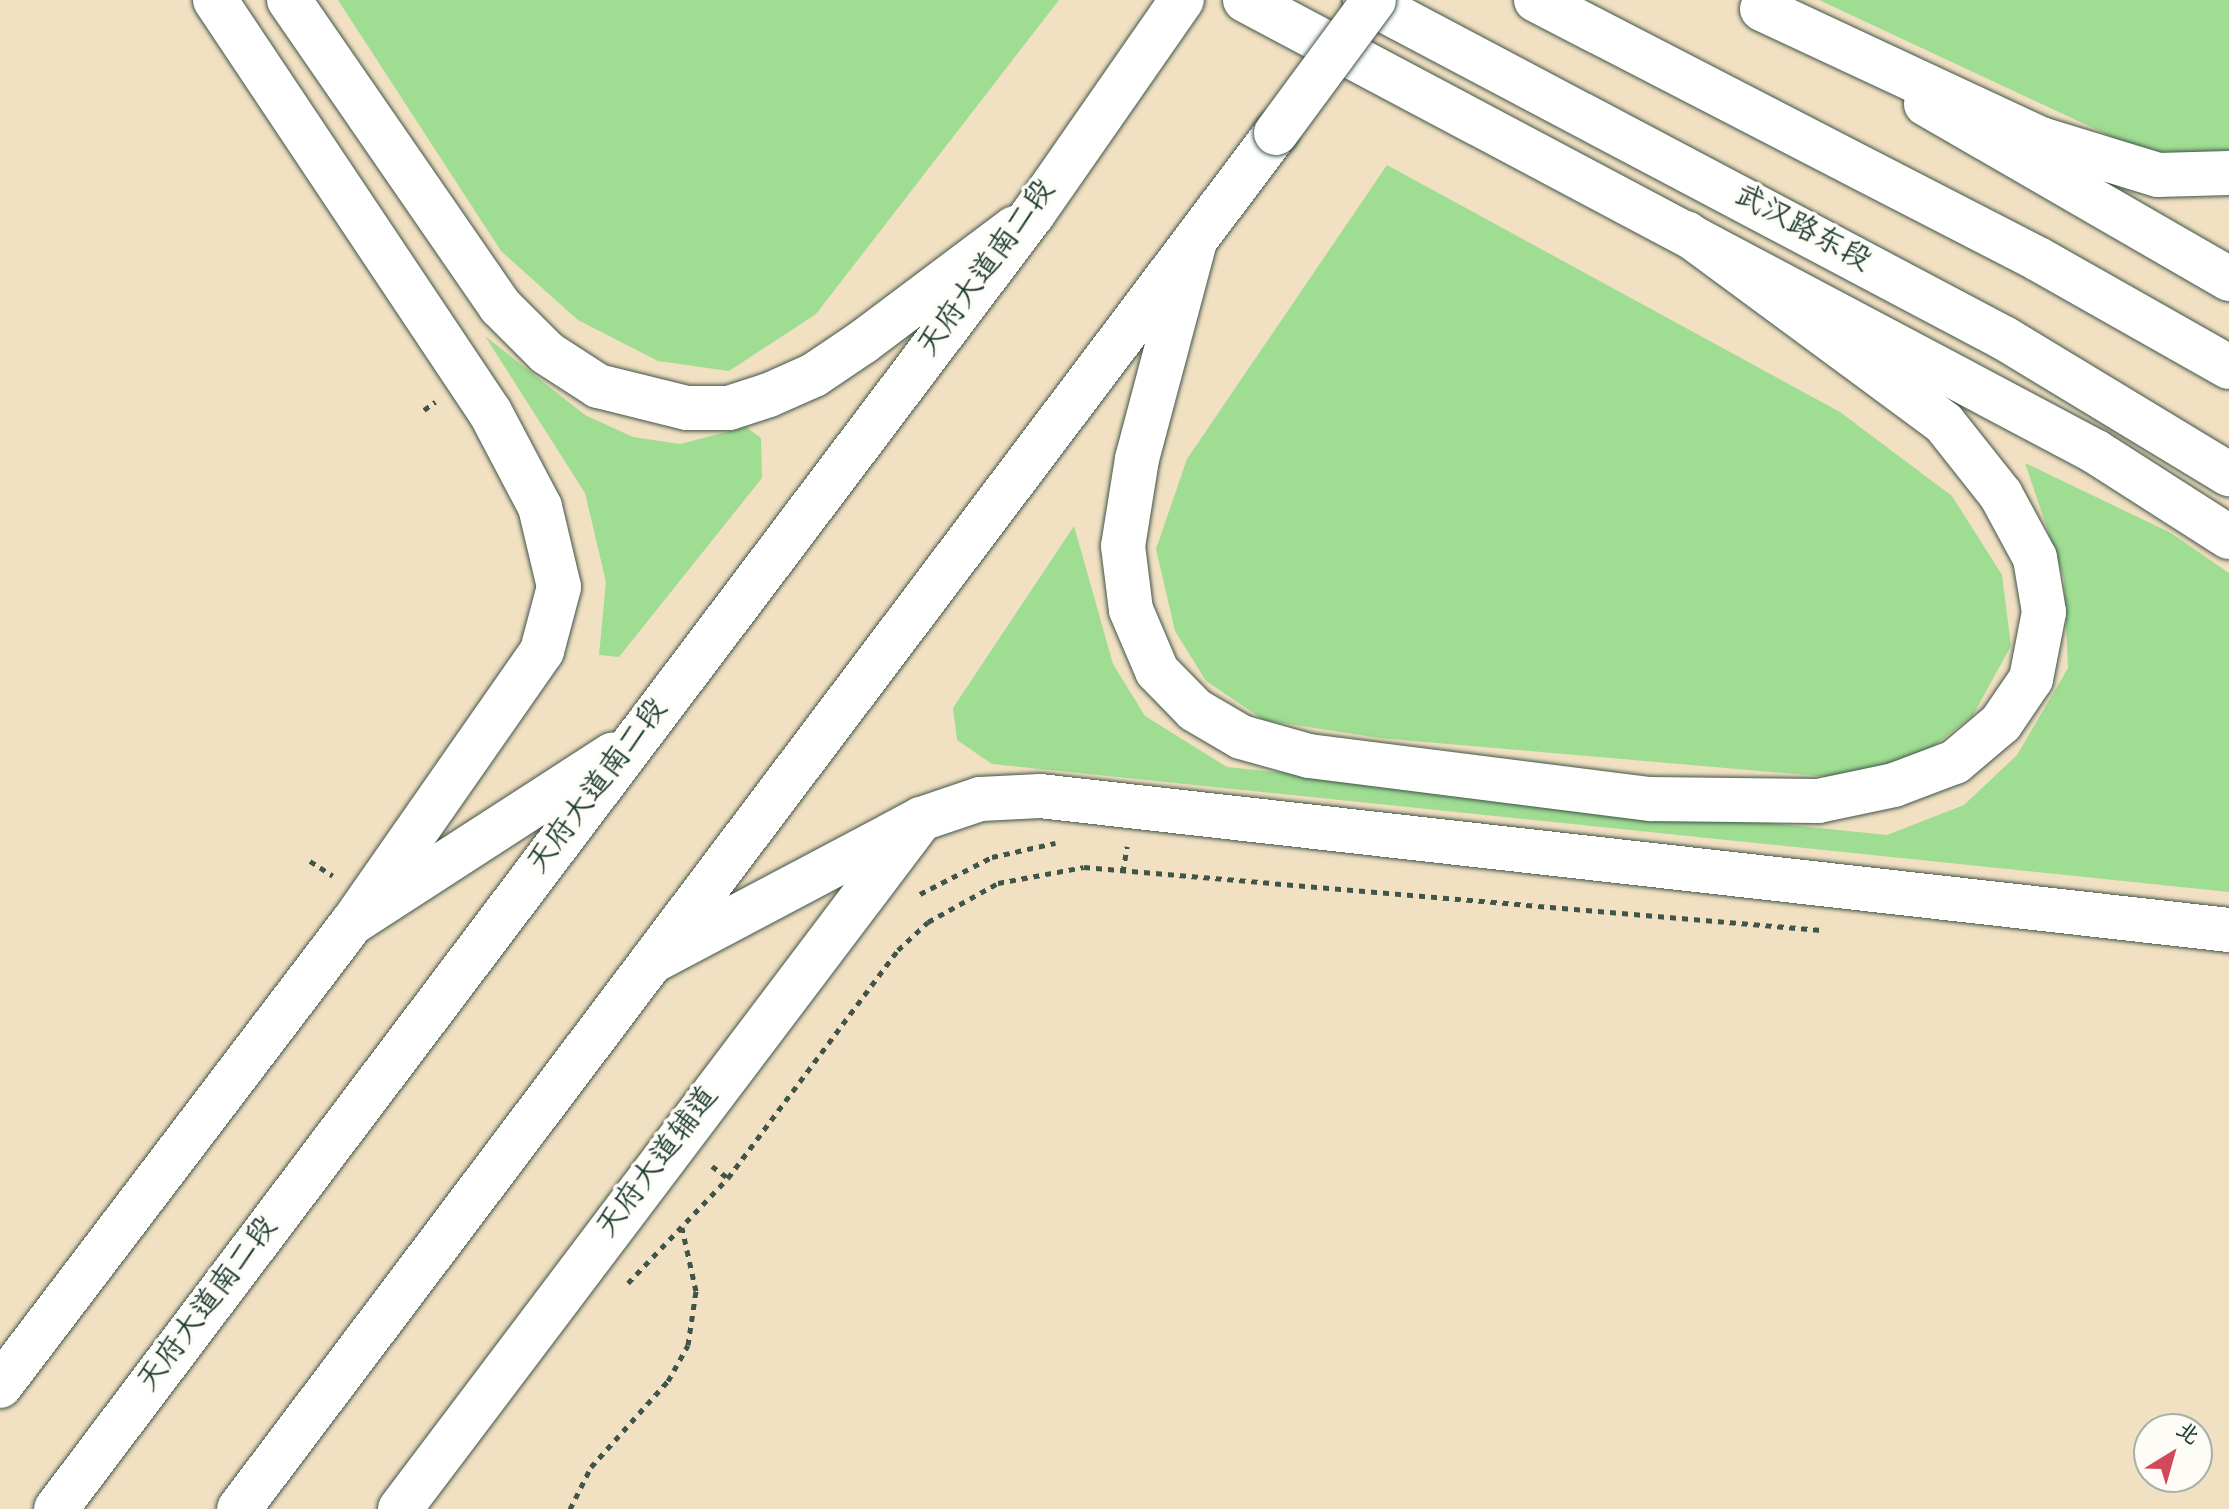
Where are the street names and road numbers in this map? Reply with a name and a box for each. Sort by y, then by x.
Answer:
street label: 天府大道南二段 [913,174,1065,366]
street label: 武汉路东段 [1726,180,1876,282]
street label: 天府大道南二段 [522,693,678,883]
street label: 天府大道辅道 [591,1081,729,1247]
street label: 天府大道南二段 [132,1211,288,1401]

